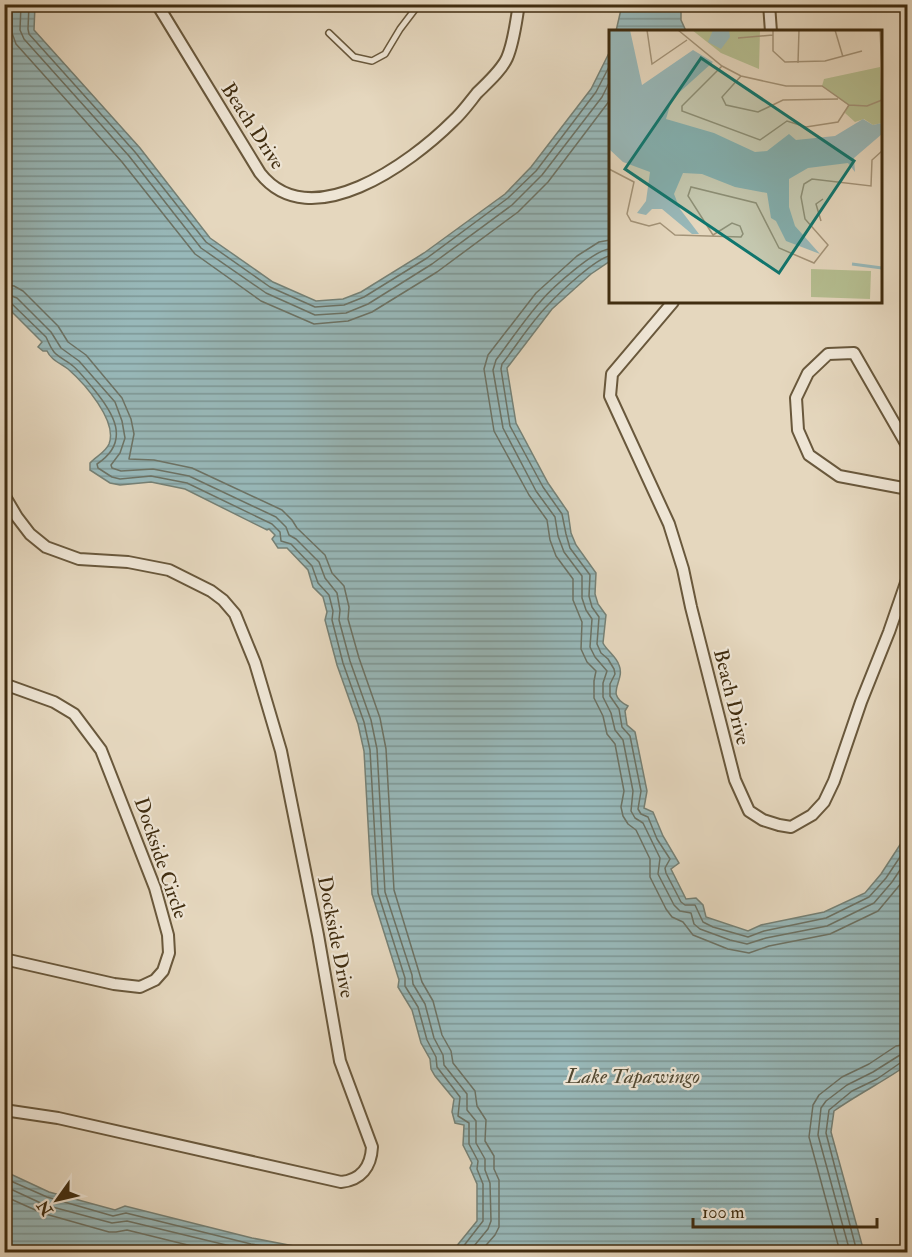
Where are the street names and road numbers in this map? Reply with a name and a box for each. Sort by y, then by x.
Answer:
street label: Beach Drive [216,78,290,174]
street label: Beach Drive [708,646,756,748]
street label: Dockside Circle [129,794,193,922]
street label: Dockside Drive [312,874,360,1000]

